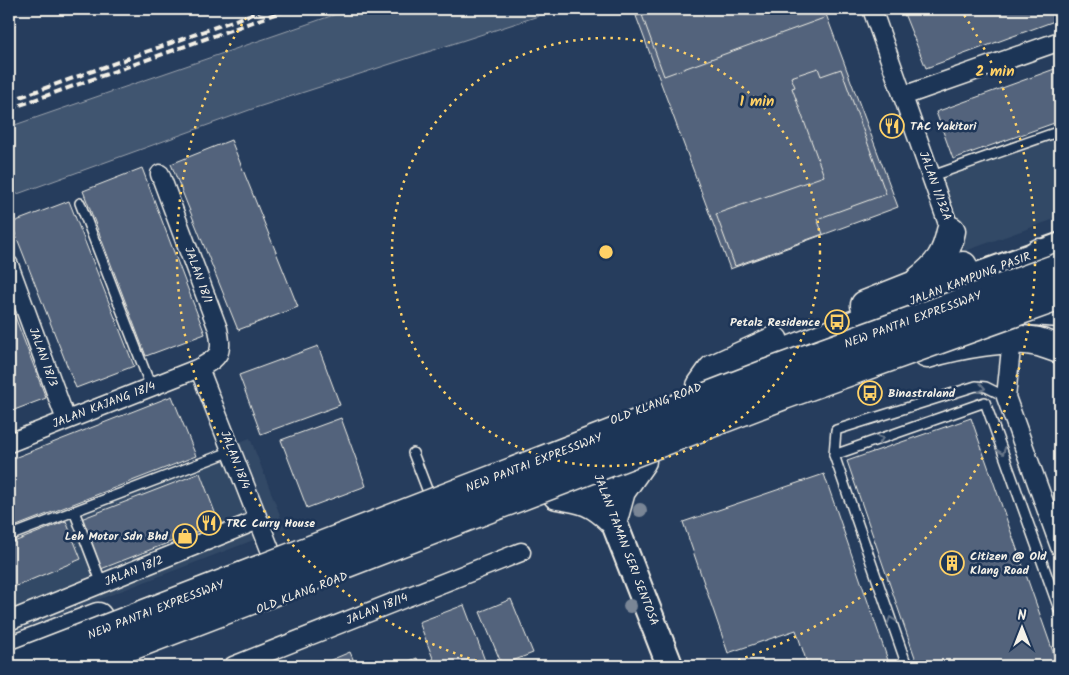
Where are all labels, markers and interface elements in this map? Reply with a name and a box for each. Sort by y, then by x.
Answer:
text: 2 min [975,60,1015,84]
text: 1 min [740,90,774,114]
restaurant icon: TAC Yakitori [879,113,905,139]
place label: TAC Yakitori [910,117,977,136]
street label: JALAN 1/132A [914,149,956,223]
centre of rings [597,243,615,261]
street label: JALAN 18/1 [179,244,217,306]
street label: JALAN KAMPUNG PASIR [907,247,1033,311]
street label: NEW PANTAI EXPRESSWAY [842,286,985,354]
bus stop icon: Petalz Residence [824,309,850,335]
place label: Petalz Residence [730,313,820,332]
street label: JALAN 18/3 [24,325,63,389]
street label: JALAN KAJANG 18/4 [50,376,159,433]
street label: OLD KLANG ROAD [607,378,705,430]
bus stop icon: Binastraland [857,380,883,406]
one-way arrow [978,382,987,392]
place label: Binastraland [888,384,956,403]
street label: JALAN 18/4 [215,428,255,492]
street label: NEW PANTAI EXPRESSWAY [463,428,606,498]
one-way arrow [875,435,884,445]
one-way arrow [996,446,1006,455]
street label: JALAN TAMAN SERI SENTOSA [588,471,664,629]
restaurant icon: TRC Curry House [196,510,222,536]
place label: TRC Curry House [226,514,315,533]
shop icon: Leh Motor Sdn Bhd [172,523,198,549]
place label: Leh Motor Sdn Bhd [65,527,169,546]
place label: Citizen @ Old Klang Road [970,547,1047,580]
building icon: Citizen @ Old Klang Road [939,550,965,576]
street label: JALAN 18/2 [102,551,166,591]
street label: OLD KLANG ROAD [253,567,351,619]
street label: NEW PANTAI EXPRESSWAY [85,575,228,645]
street label: JALAN 18/14 [343,588,411,630]
north arrow [996,602,1046,652]
text: N [1018,605,1027,627]
one-way arrow [887,616,897,625]

